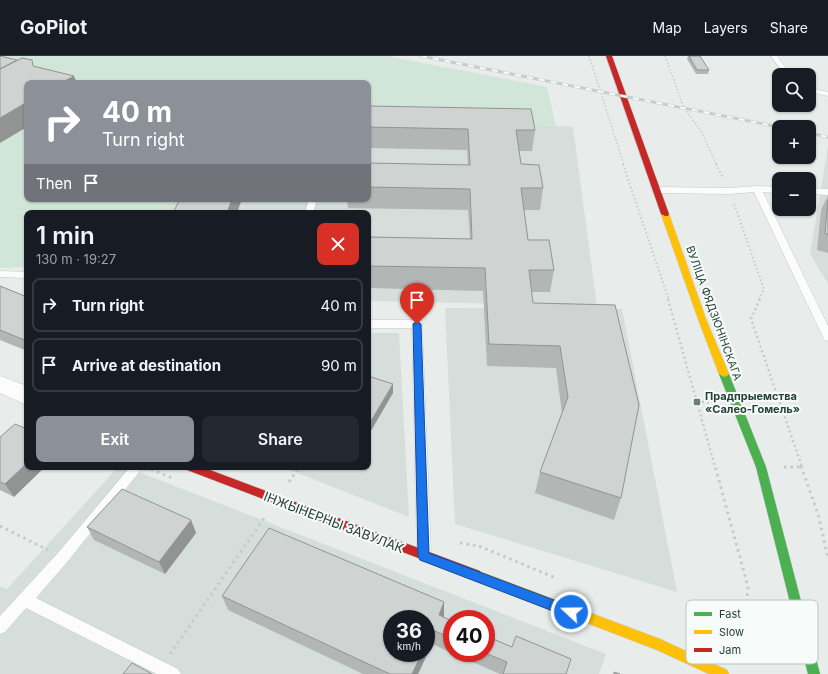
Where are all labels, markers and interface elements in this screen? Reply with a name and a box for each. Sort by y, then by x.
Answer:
text: GoPilot [20,16,87,39]
text: Map [653,19,682,36]
text: Layers [704,19,748,36]
text: Share [770,19,808,36]
map controls [772,68,816,216]
button: search [772,68,816,112]
text: 40 m [102,95,172,129]
icon: right [36,96,88,148]
button: + [772,120,816,164]
text: Turn right [102,129,185,150]
icon: arrive [80,172,102,194]
button: − [772,172,816,216]
text: Then [36,174,72,193]
text: 1 min [36,221,95,250]
button: close [317,223,359,265]
street label: ВУЛІЦА ФЯДЗЮНІНСКАГА [683,244,745,383]
text: 130 m · 19:27 [36,251,116,267]
pin [400,283,434,324]
icon: arrive [406,289,428,311]
icon: right [38,294,60,316]
text: Turn right [72,296,144,315]
text: 40 m [320,296,357,315]
icon: arrive [38,354,60,376]
text: Arrive at destination [72,356,221,375]
text: 90 m [321,356,357,375]
place label: Прадпрыемства «Салео-Гомель» [705,389,800,416]
marker: Прадпрыемства «Салео-Гомель» [692,397,702,407]
button: Exit [36,416,194,462]
button: Share [202,416,359,462]
street label: ІНЖЫНЕРНЫ ЗАВУЛАК [262,488,407,556]
position arrow [550,591,592,633]
legend [686,600,818,664]
text: Fast [719,607,741,621]
speed limit sign: 40 [443,610,495,662]
text: 36 [396,619,422,643]
text: Slow [719,625,744,639]
text: km/h [397,640,421,652]
text: Jam [719,643,741,657]

